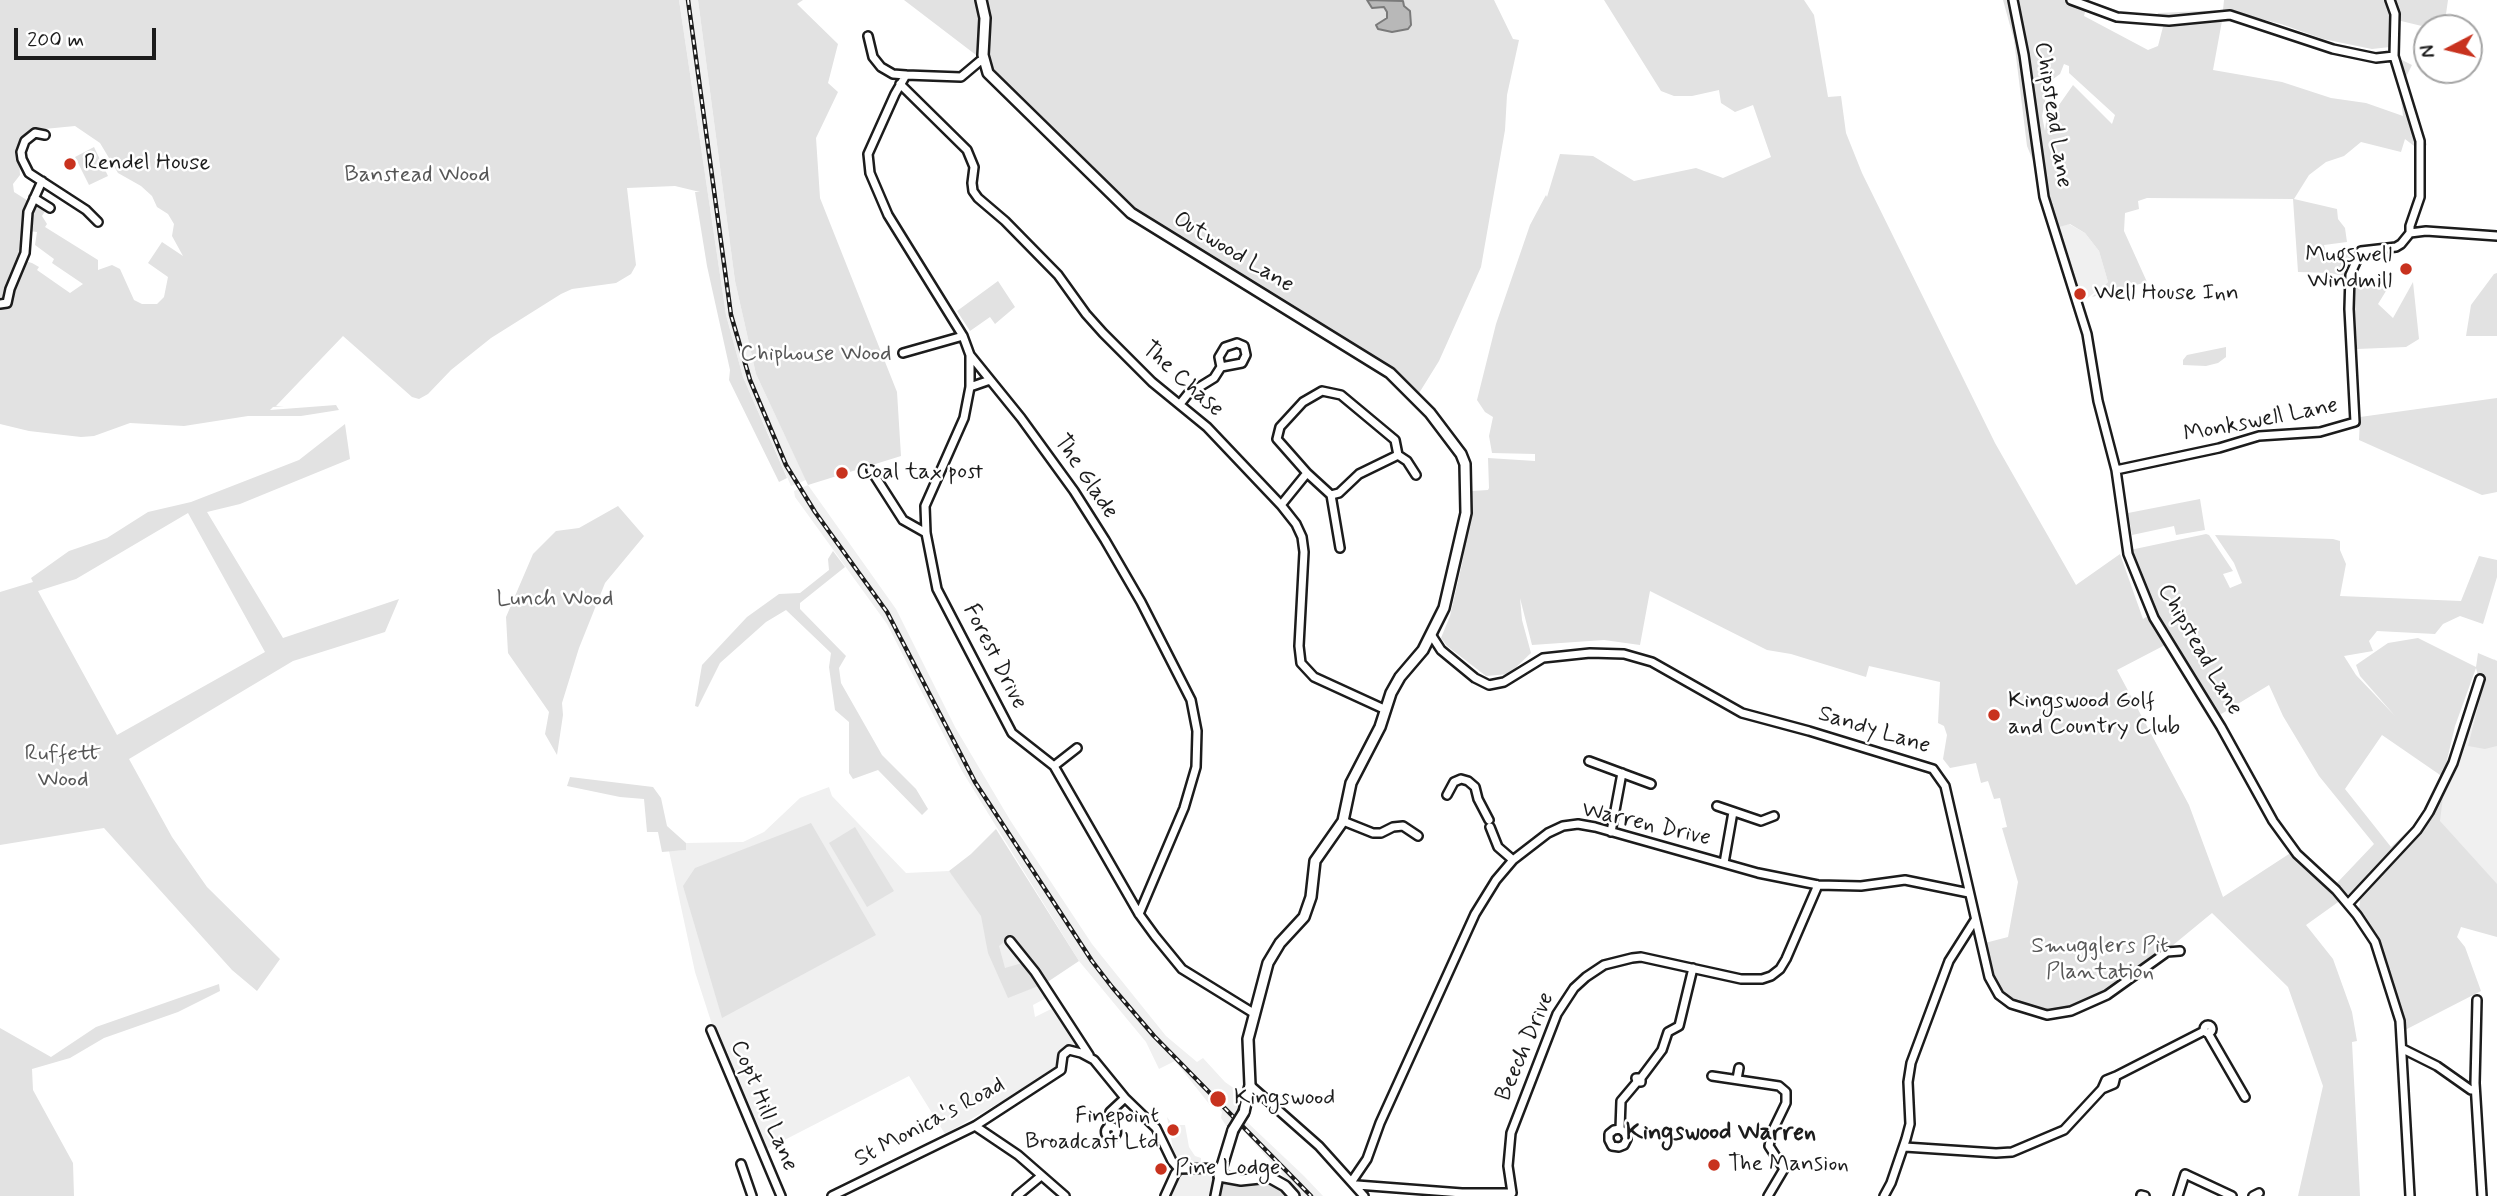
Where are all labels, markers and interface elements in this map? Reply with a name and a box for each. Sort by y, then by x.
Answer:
scale bar [18,14,159,58]
north arrow [2413,14,2483,84]
text: 200 m [27,26,84,54]
street label: Chipstead Lane [2027,40,2077,190]
text: N [2415,44,2442,59]
place label: Rendel House [84,150,210,178]
marker: Rendel House [62,156,78,172]
park label: Banstead Wood [344,162,490,190]
street label: Outwood Lane [1168,206,1298,300]
place label: Mugswell Windmill [2305,242,2392,296]
marker: Mugswell Windmill [2398,261,2414,277]
place label: Well House Inn [2094,280,2239,308]
marker: Well House Inn [2072,286,2088,302]
street label: The Chase [1135,336,1229,424]
park label: Chiphouse Wood [740,341,892,369]
street label: Monkswell Lane [2182,393,2340,449]
street label: The Glade [1047,429,1123,525]
place label: Coal tax post [856,459,983,487]
marker: Coal tax post [834,465,850,481]
street label: Chipstead Lane [2150,579,2248,721]
park label: Lunch Wood [496,586,614,614]
street label: Forest Drive [956,600,1032,714]
place label: Kingswood Golf and Country Club [2008,688,2180,742]
street label: Sandy Lane [1815,701,1933,761]
marker: Kingswood Golf and Country Club [1986,707,2002,723]
park label: Ruffett Wood [25,741,101,795]
street label: Warren Drive [1579,797,1713,853]
park label: Smugglers Pit Plantation [2031,933,2169,987]
street label: Beech Drive [1491,988,1561,1106]
street label: Copt Hill Lane [723,1037,803,1175]
street label: St Monica's Road [850,1072,1010,1174]
place label: Kingswood [1234,1085,1335,1113]
marker: Kingswood [1208,1089,1228,1109]
place label: Finepoint Broadcast Ltd [1025,1103,1159,1157]
district label: Kingswood Warren [1626,1120,1816,1148]
marker: Finepoint Broadcast Ltd [1165,1122,1181,1138]
place label: The Mansion [1728,1151,1849,1179]
place label: Pine Lodge [1175,1155,1280,1183]
marker: The Mansion [1706,1157,1722,1173]
marker: Pine Lodge [1153,1161,1169,1177]

